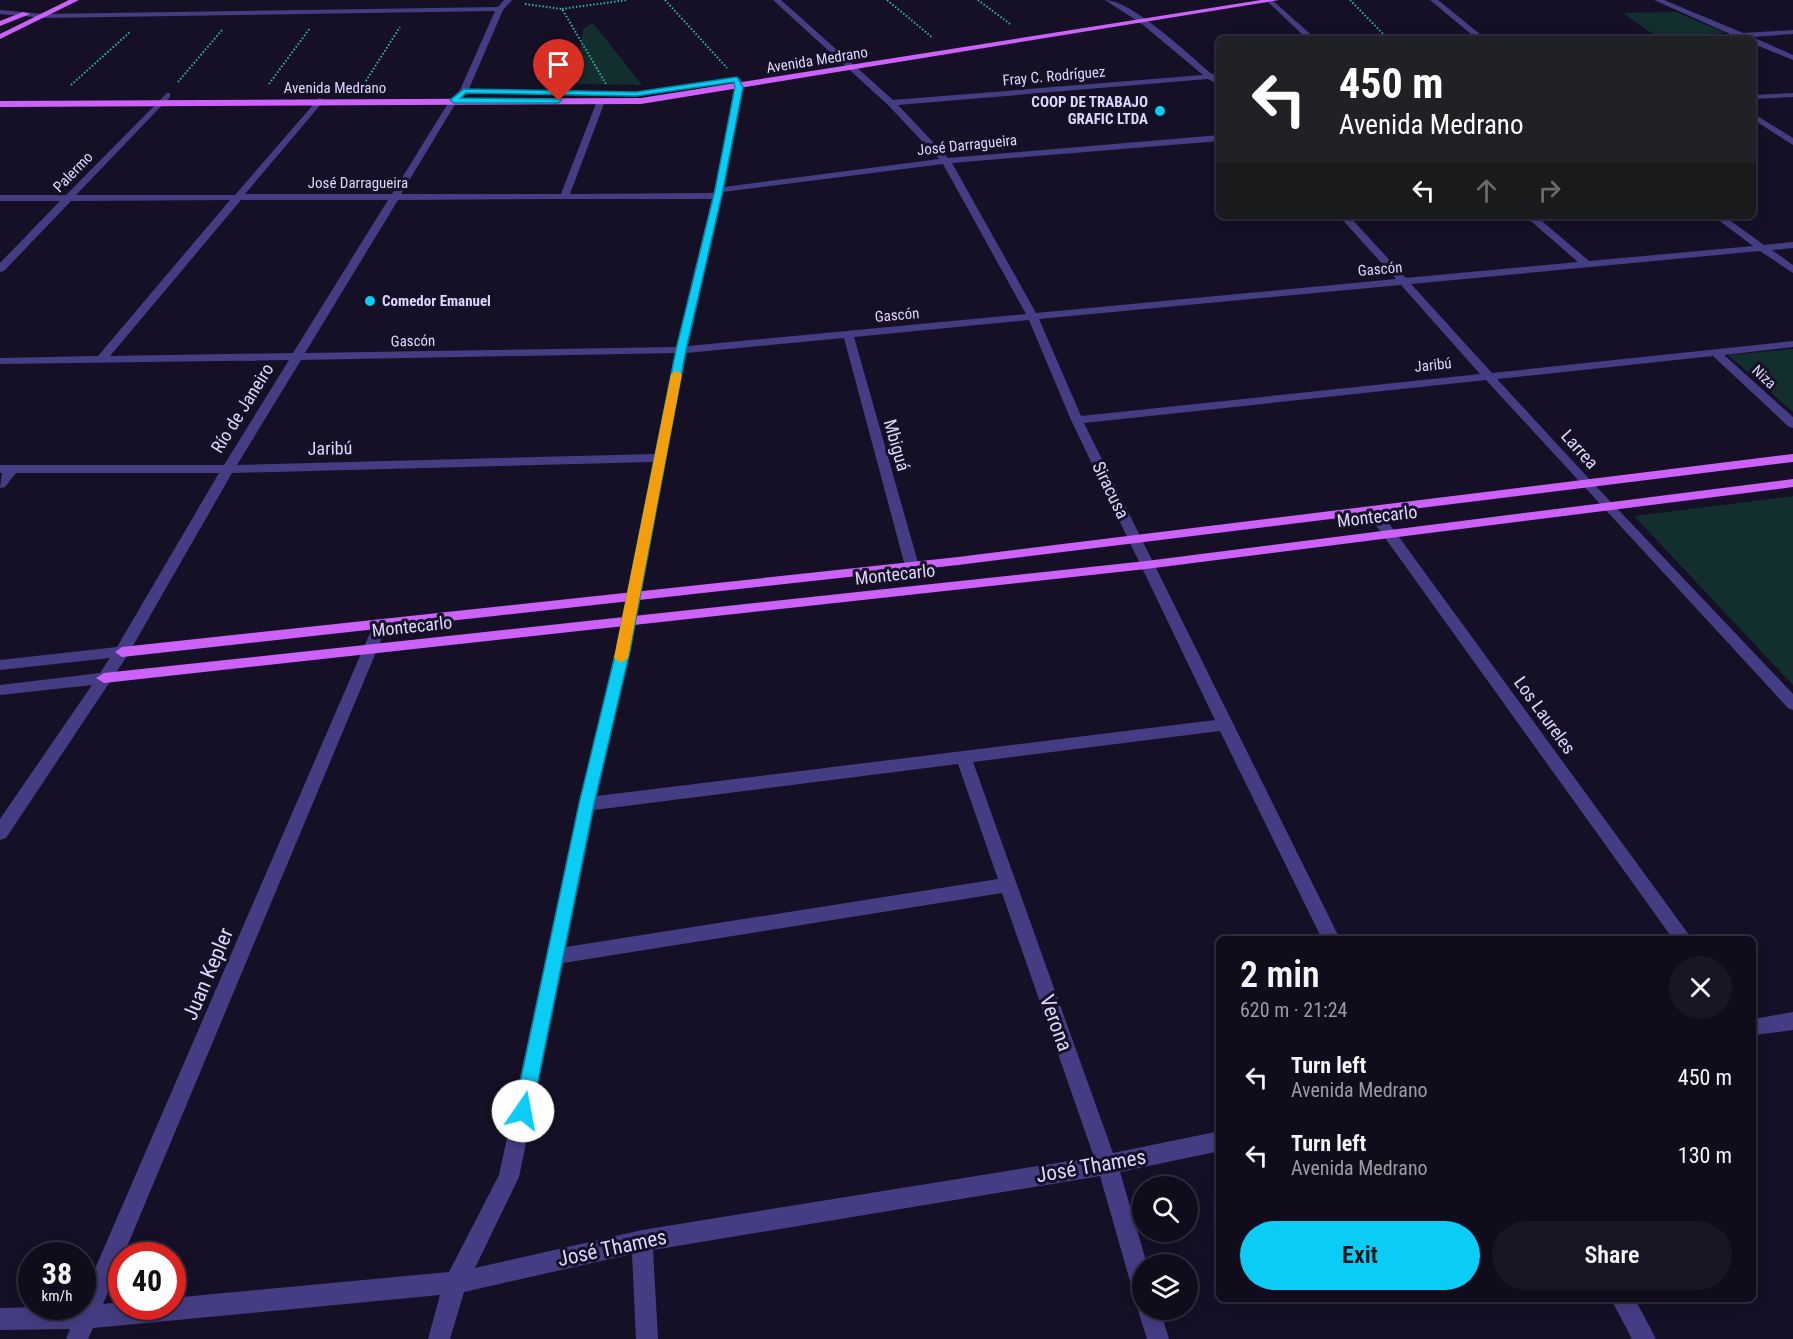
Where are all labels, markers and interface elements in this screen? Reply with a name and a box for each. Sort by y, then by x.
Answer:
pin [533,39,584,101]
street label: Avenida Medrano [765,43,869,77]
icon: arrive [542,48,575,81]
text: 450 m [1339,59,1444,108]
icon: left [1240,60,1318,138]
street label: Fray C. Rodríguez [1002,63,1106,89]
street label: Avenida Medrano [284,79,386,97]
place label: COOP DE TRABAJO GRAFIC LTDA [1031,93,1148,128]
marker: COOP DE TRABAJO GRAFIC LTDA [1153,104,1167,118]
text: Avenida Medrano [1339,109,1523,141]
street label: José Darragueira [916,131,1018,159]
street label: Palermo [49,148,97,196]
street label: José Darragueira [308,174,408,192]
icon: left [1407,174,1440,207]
icon: ahead [1470,174,1503,207]
icon: right [1533,174,1566,207]
street label: Gascón [1357,258,1403,280]
place label: Comedor Emanuel [382,292,491,310]
marker: Comedor Emanuel [363,294,377,308]
street label: Gascón [874,304,920,326]
street label: Gascón [391,332,435,350]
street label: Jaribú [1414,354,1452,376]
street label: Río de Janeiro [206,359,278,457]
street label: Niza [1748,361,1780,393]
street label: Mbiguá [880,417,914,473]
street label: Larrea [1557,425,1603,473]
street label: Jaribú [308,437,352,459]
street label: Siracusa [1088,458,1134,522]
street label: Montecarlo [1336,501,1418,531]
street label: Montecarlo [854,559,936,589]
street label: Montecarlo [371,611,453,641]
street label: Los Laureles [1510,672,1580,758]
street label: Juan Kepler [178,924,238,1024]
text: 2 min [1240,954,1320,996]
button: close [1669,956,1732,1019]
street label: Verona [1035,992,1077,1054]
text: 620 m · 21:24 [1240,998,1347,1022]
text: Turn left [1291,1053,1366,1078]
icon: left [1240,1061,1273,1094]
text: 450 m [1678,1065,1732,1090]
text: Avenida Medrano [1291,1078,1428,1102]
position arrow [491,1079,555,1143]
text: Turn left [1291,1131,1366,1156]
icon: left [1240,1139,1273,1172]
text: 130 m [1678,1143,1732,1168]
street label: José Thames [1034,1145,1148,1187]
text: Avenida Medrano [1291,1156,1428,1180]
map controls [1132,1176,1198,1320]
button: search [1132,1176,1198,1242]
button: Exit [1240,1221,1480,1290]
button: Share [1492,1221,1732,1290]
street label: José Thames [555,1225,669,1271]
speed limit sign: 40 [108,1242,186,1320]
button: layers [1132,1254,1198,1320]
text: 38 [42,1256,72,1291]
text: km/h [42,1287,72,1305]

